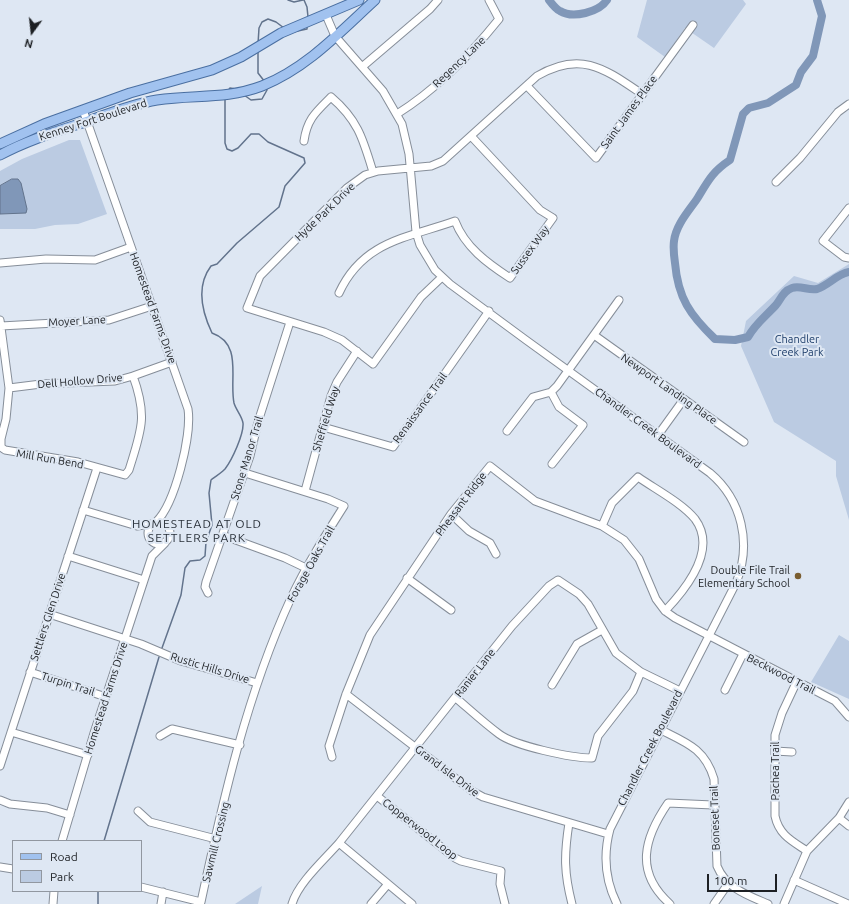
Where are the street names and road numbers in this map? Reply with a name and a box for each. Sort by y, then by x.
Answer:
street label: Regency Lane [430,34,488,90]
street label: Saint James Place [598,73,660,151]
street label: Kenney Fort Boulevard [37,96,149,144]
street label: Hyde Park Drive [292,180,358,244]
street label: Sussex Way [508,223,552,277]
street label: Homestead Farms Drive [127,251,179,365]
street label: Moyer Lane [48,313,106,329]
street label: Newport Landing Place [618,351,720,427]
street label: Renaissance Trail [390,370,450,446]
street label: Dell Hollow Drive [37,371,123,391]
street label: Sheffield Way [310,385,342,453]
street label: Chandler Creek Boulevard [592,385,704,471]
street label: Stone Manor Trail [228,414,266,502]
street label: Mill Run Bend [15,447,85,471]
street label: Pheasant Ridge [433,469,489,539]
street label: Forage Oaks Trail [285,524,337,604]
street label: Settlers Glen Drive [28,571,68,663]
street label: Homestead Farms Drive [82,640,130,756]
street label: Ranier Lane [452,646,498,700]
street label: Rustic Hills Drive [169,650,251,686]
street label: Beckwood Trail [744,651,818,697]
street label: Turpin Trail [40,669,96,699]
street label: Chandler Creek Boulevard [615,688,685,808]
street label: Grand Isle Drive [412,742,482,800]
street label: Pachea Trail [768,742,782,800]
street label: Boneset Trail [707,786,723,850]
street label: Copperwood Loop [380,796,460,862]
street label: Sawmill Crossing [200,800,232,884]

